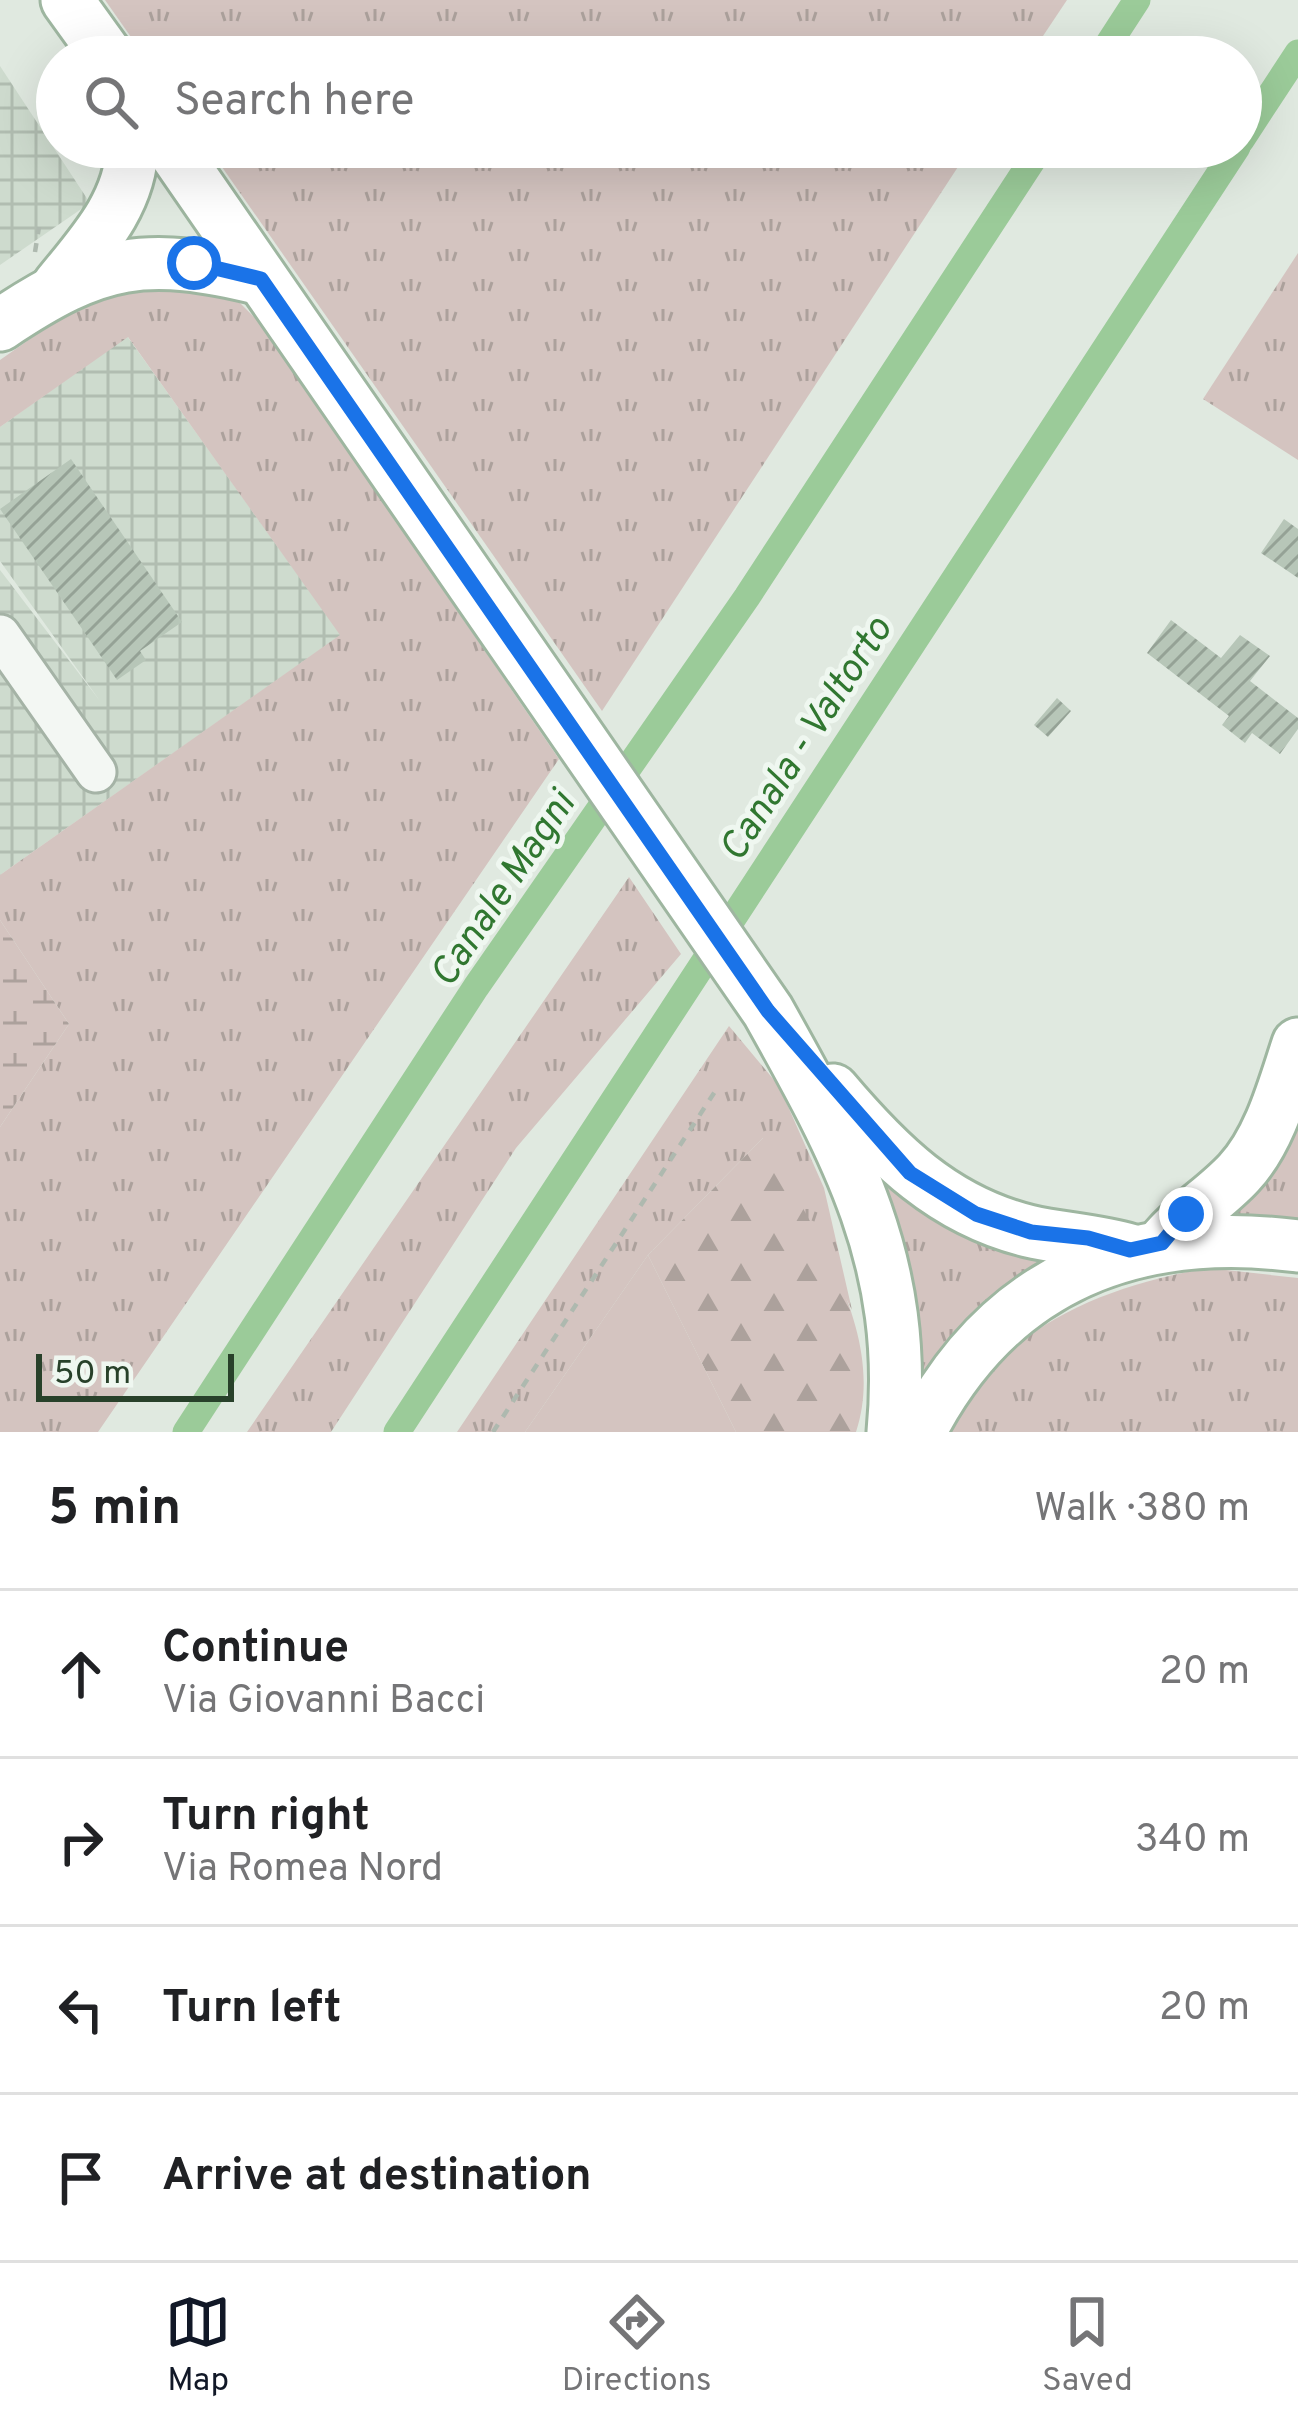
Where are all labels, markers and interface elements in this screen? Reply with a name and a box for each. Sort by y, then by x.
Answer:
search box [36,36,1262,168]
icon: search [78,69,144,135]
text: Search here [174,74,414,131]
route start [167,236,221,290]
water label: Canala - Valtorto [710,609,905,872]
water label: Canale Magni [421,781,590,998]
route end [1159,1187,1213,1241]
scale bar [36,1348,234,1401]
text: 50 m [54,1354,131,1396]
text: 5 min [48,1478,181,1543]
text: Walk · 380 m [1034,1486,1250,1535]
text: Continue [162,1621,349,1678]
icon: ahead [48,1641,114,1707]
text: 20 m [1159,1649,1250,1698]
text: Via Giovanni Bacci [162,1678,485,1727]
text: Turn right [162,1789,370,1846]
icon: right [48,1809,114,1875]
text: 340 m [1135,1817,1250,1866]
text: Via Romea Nord [162,1846,443,1895]
icon: left [48,1977,114,2043]
text: Turn left [162,1981,341,2038]
text: 20 m [1159,1985,1250,2034]
icon: arrive [48,2145,114,2211]
text: Arrive at destination [162,2149,592,2206]
tab: Map [165,2289,231,2403]
tab: Directions [562,2289,712,2403]
tab: Saved [1042,2289,1133,2403]

